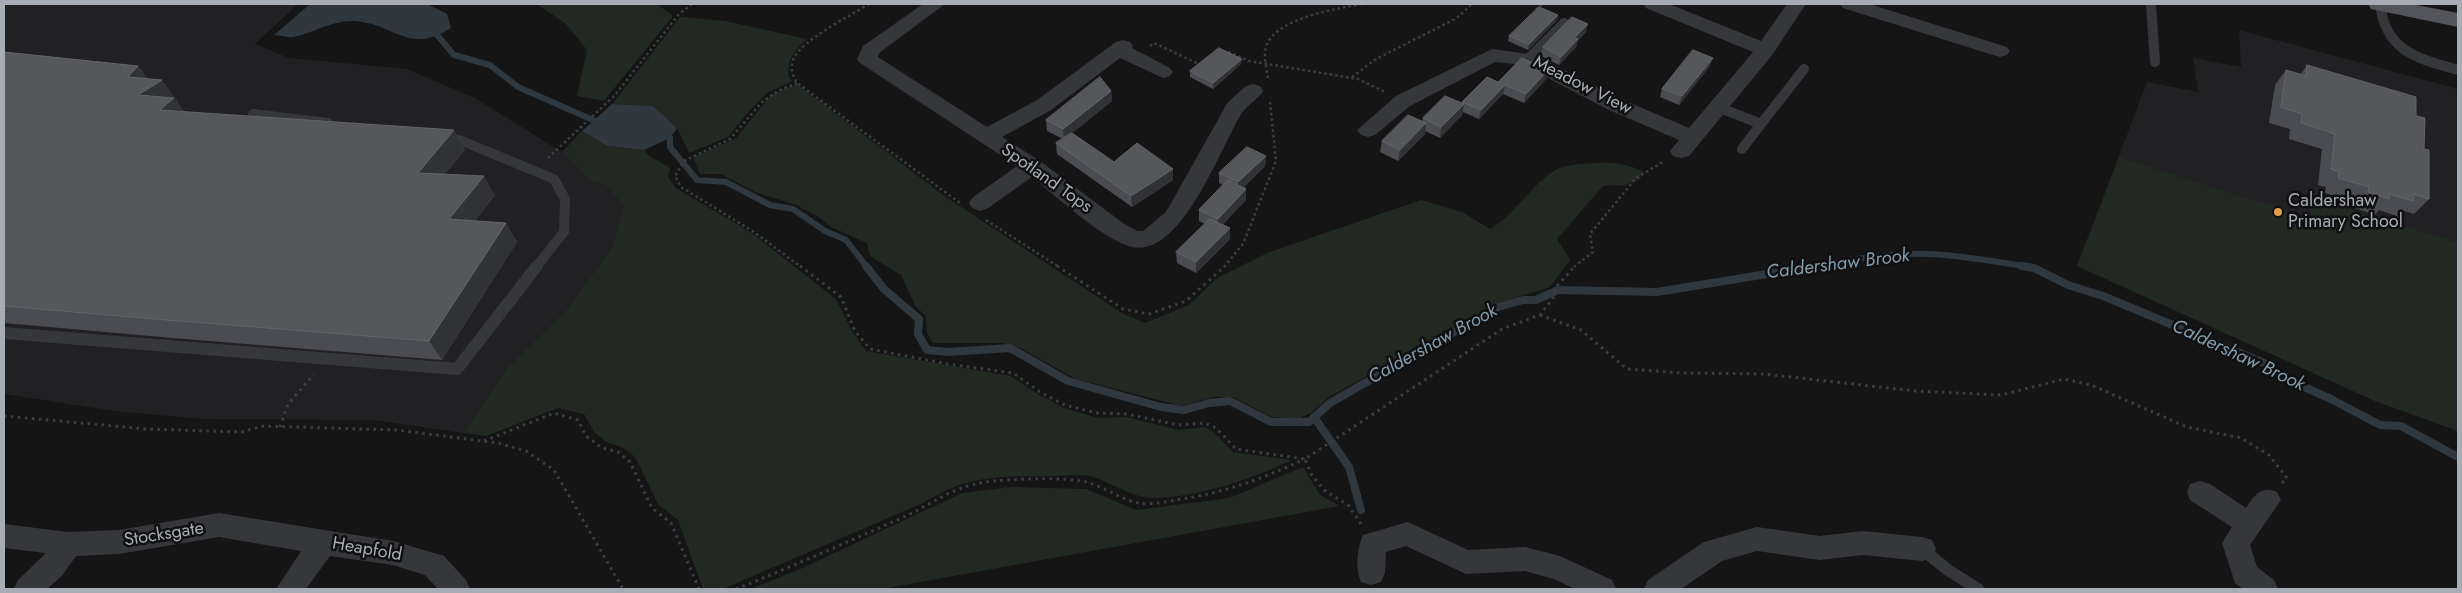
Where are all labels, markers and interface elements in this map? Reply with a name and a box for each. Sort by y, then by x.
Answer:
street label: Meadow View [1529,52,1635,120]
street label: Spotland Tops [996,140,1096,218]
place label: Caldershaw Primary School [2288,191,2403,233]
marker: Caldershaw Primary School [2272,206,2284,218]
water label: Caldershaw Brook [1765,245,1911,285]
water label: Caldershaw Brook [1364,300,1502,390]
water label: Caldershaw Brook [2168,315,2308,397]
street label: Stocksgate [123,518,205,552]
street label: Heapfold [330,533,404,567]

